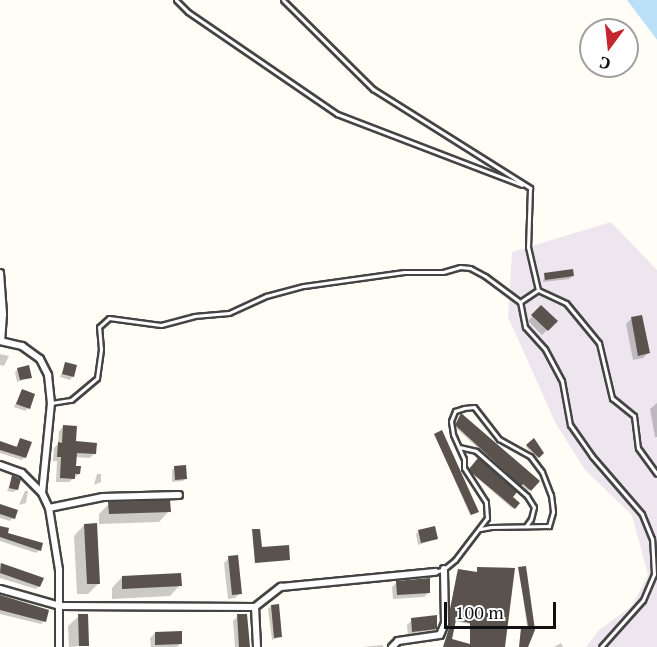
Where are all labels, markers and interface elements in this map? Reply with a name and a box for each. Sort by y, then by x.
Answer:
north arrow [579,18,639,78]
text: С [597,51,613,75]
scale bar [447,590,560,628]
text: 100 m [455,600,504,624]

